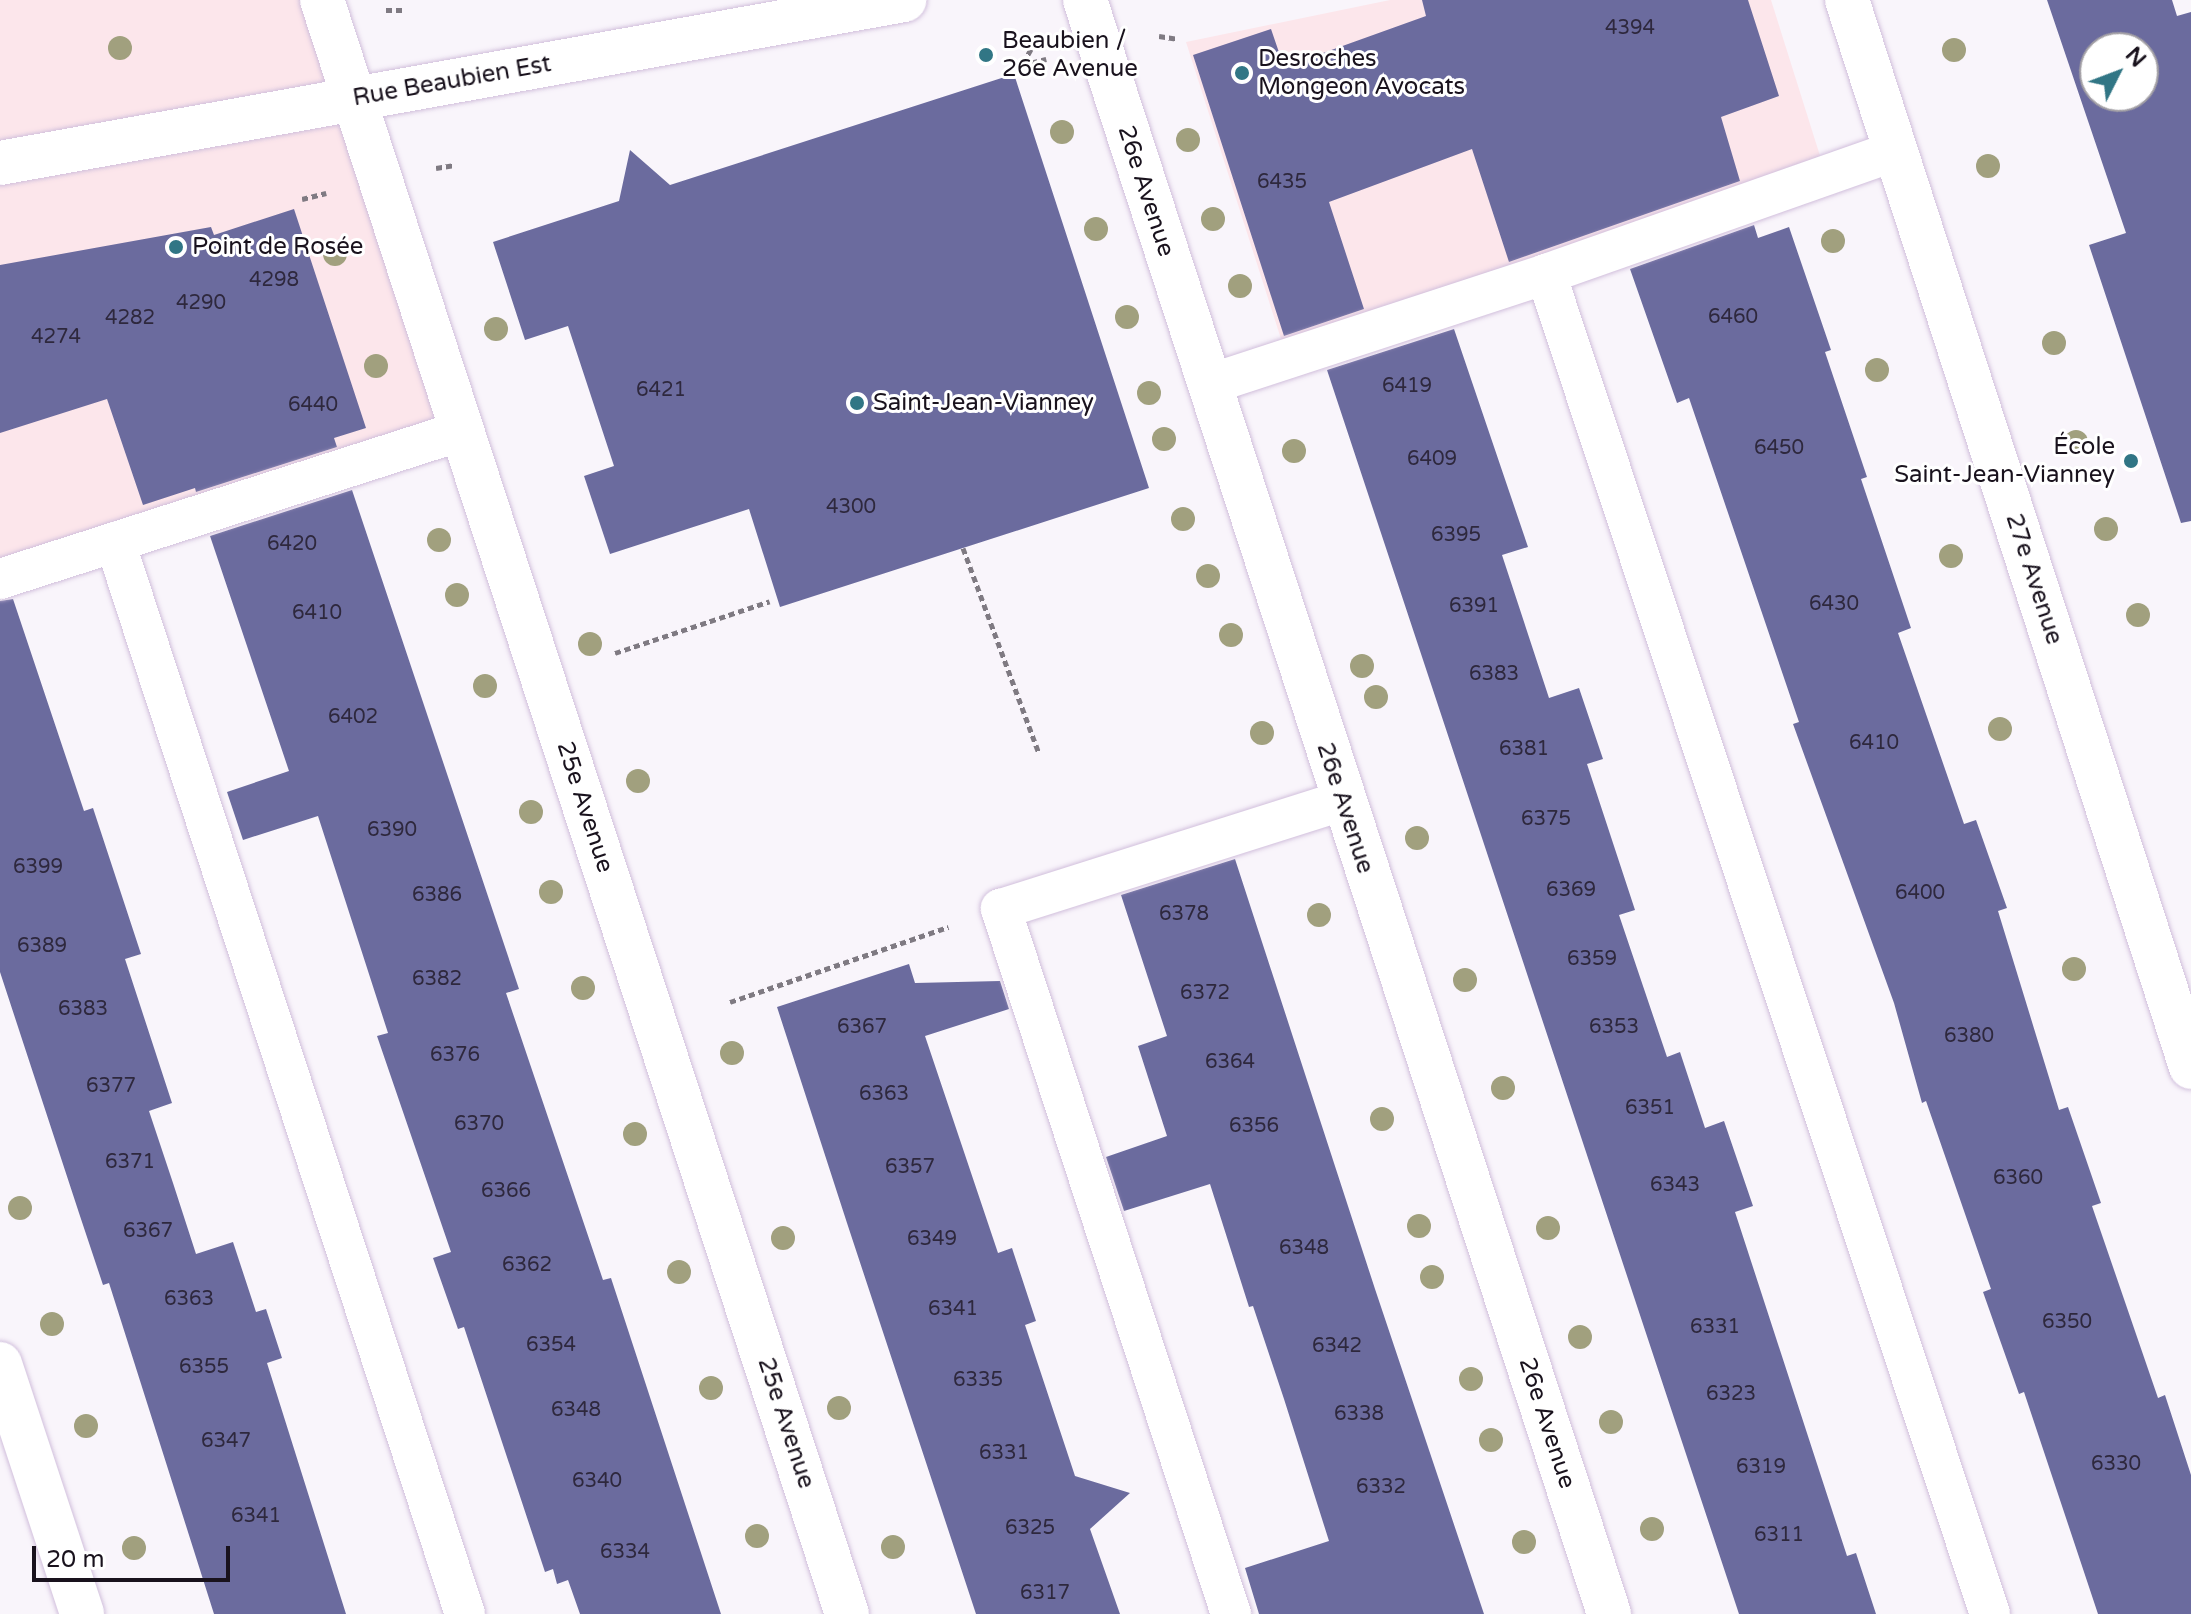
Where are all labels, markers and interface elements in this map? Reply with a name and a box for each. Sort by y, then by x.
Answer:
house number: 4394 [1605,16,1655,40]
place label: Beaubien / 26e Avenue [1002,27,1138,83]
north arrow [2079,32,2159,112]
text: N [2120,42,2151,73]
place label: Desroches Mongeon Avocats [1258,45,1465,101]
marker: Beaubien / 26e Avenue [977,46,995,64]
street label: Rue Beaubien Est [351,49,553,113]
marker: Desroches Mongeon Avocats [1233,64,1251,82]
street label: 26e Avenue [1111,122,1181,260]
house number: 6435 [1257,170,1307,194]
place label: Point de Rosée [192,233,363,261]
marker: Point de Rosée [167,238,185,256]
house number: 4298 [249,268,299,292]
house number: 4290 [176,291,226,315]
house number: 6460 [1708,305,1758,329]
house number: 4282 [105,306,155,330]
house number: 4274 [31,325,81,349]
house number: 6419 [1382,374,1432,398]
house number: 6421 [636,378,686,402]
place label: Saint-Jean-Vianney [873,389,1094,417]
house number: 6440 [288,393,338,417]
marker: Saint-Jean-Vianney [848,394,866,412]
place label: École Saint-Jean-Vianney [1894,433,2115,489]
house number: 6450 [1754,436,1804,460]
house number: 6409 [1407,447,1457,471]
marker: École Saint-Jean-Vianney [2122,452,2140,470]
house number: 4300 [826,495,876,519]
street label: 27e Avenue [1999,510,2069,648]
house number: 6395 [1431,523,1481,547]
house number: 6420 [267,532,317,556]
house number: 6430 [1809,592,1859,616]
house number: 6391 [1449,594,1499,618]
house number: 6410 [292,601,342,625]
house number: 6383 [1469,662,1519,686]
house number: 6402 [328,705,378,729]
house number: 6410 [1849,731,1899,755]
house number: 6381 [1499,737,1549,761]
street label: 25e Avenue [550,738,620,876]
street label: 26e Avenue [1310,739,1380,877]
house number: 6375 [1521,807,1571,831]
house number: 6390 [367,818,417,842]
house number: 6399 [13,855,63,879]
house number: 6369 [1546,878,1596,902]
house number: 6400 [1895,881,1945,905]
house number: 6386 [412,883,462,907]
house number: 6378 [1159,902,1209,926]
house number: 6389 [17,934,67,958]
house number: 6359 [1567,947,1617,971]
house number: 6382 [412,967,462,991]
house number: 6372 [1180,981,1230,1005]
house number: 6383 [58,997,108,1021]
house number: 6367 [837,1015,887,1039]
house number: 6353 [1589,1015,1639,1039]
house number: 6380 [1944,1024,1994,1048]
house number: 6376 [430,1043,480,1067]
house number: 6364 [1205,1050,1255,1074]
house number: 6377 [86,1074,136,1098]
house number: 6363 [859,1082,909,1106]
house number: 6351 [1625,1096,1675,1120]
house number: 6370 [454,1112,504,1136]
house number: 6356 [1229,1114,1279,1138]
house number: 6371 [105,1150,155,1174]
house number: 6357 [885,1155,935,1179]
house number: 6360 [1993,1166,2043,1190]
house number: 6343 [1650,1173,1700,1197]
house number: 6366 [481,1179,531,1203]
house number: 6367 [123,1219,173,1243]
house number: 6349 [907,1227,957,1251]
house number: 6348 [1279,1236,1329,1260]
house number: 6362 [502,1253,552,1277]
house number: 6363 [164,1287,214,1311]
house number: 6341 [928,1297,978,1321]
house number: 6350 [2042,1310,2092,1334]
house number: 6331 [1690,1315,1740,1339]
house number: 6354 [526,1333,576,1357]
house number: 6342 [1312,1334,1362,1358]
street label: 25e Avenue [751,1354,821,1492]
street label: 26e Avenue [1512,1354,1582,1492]
house number: 6355 [179,1355,229,1379]
house number: 6335 [953,1368,1003,1392]
house number: 6323 [1706,1382,1756,1406]
house number: 6348 [551,1398,601,1422]
house number: 6338 [1334,1402,1384,1426]
house number: 6347 [201,1429,251,1453]
house number: 6331 [979,1441,1029,1465]
house number: 6330 [2091,1452,2141,1476]
house number: 6319 [1736,1455,1786,1479]
house number: 6340 [572,1469,622,1493]
house number: 6332 [1356,1475,1406,1499]
house number: 6341 [231,1504,281,1528]
house number: 6325 [1005,1516,1055,1540]
house number: 6311 [1754,1523,1804,1547]
scale bar [36,1530,234,1580]
house number: 6334 [600,1540,650,1564]
text: 20 m [46,1545,104,1574]
house number: 6317 [1020,1581,1070,1605]

